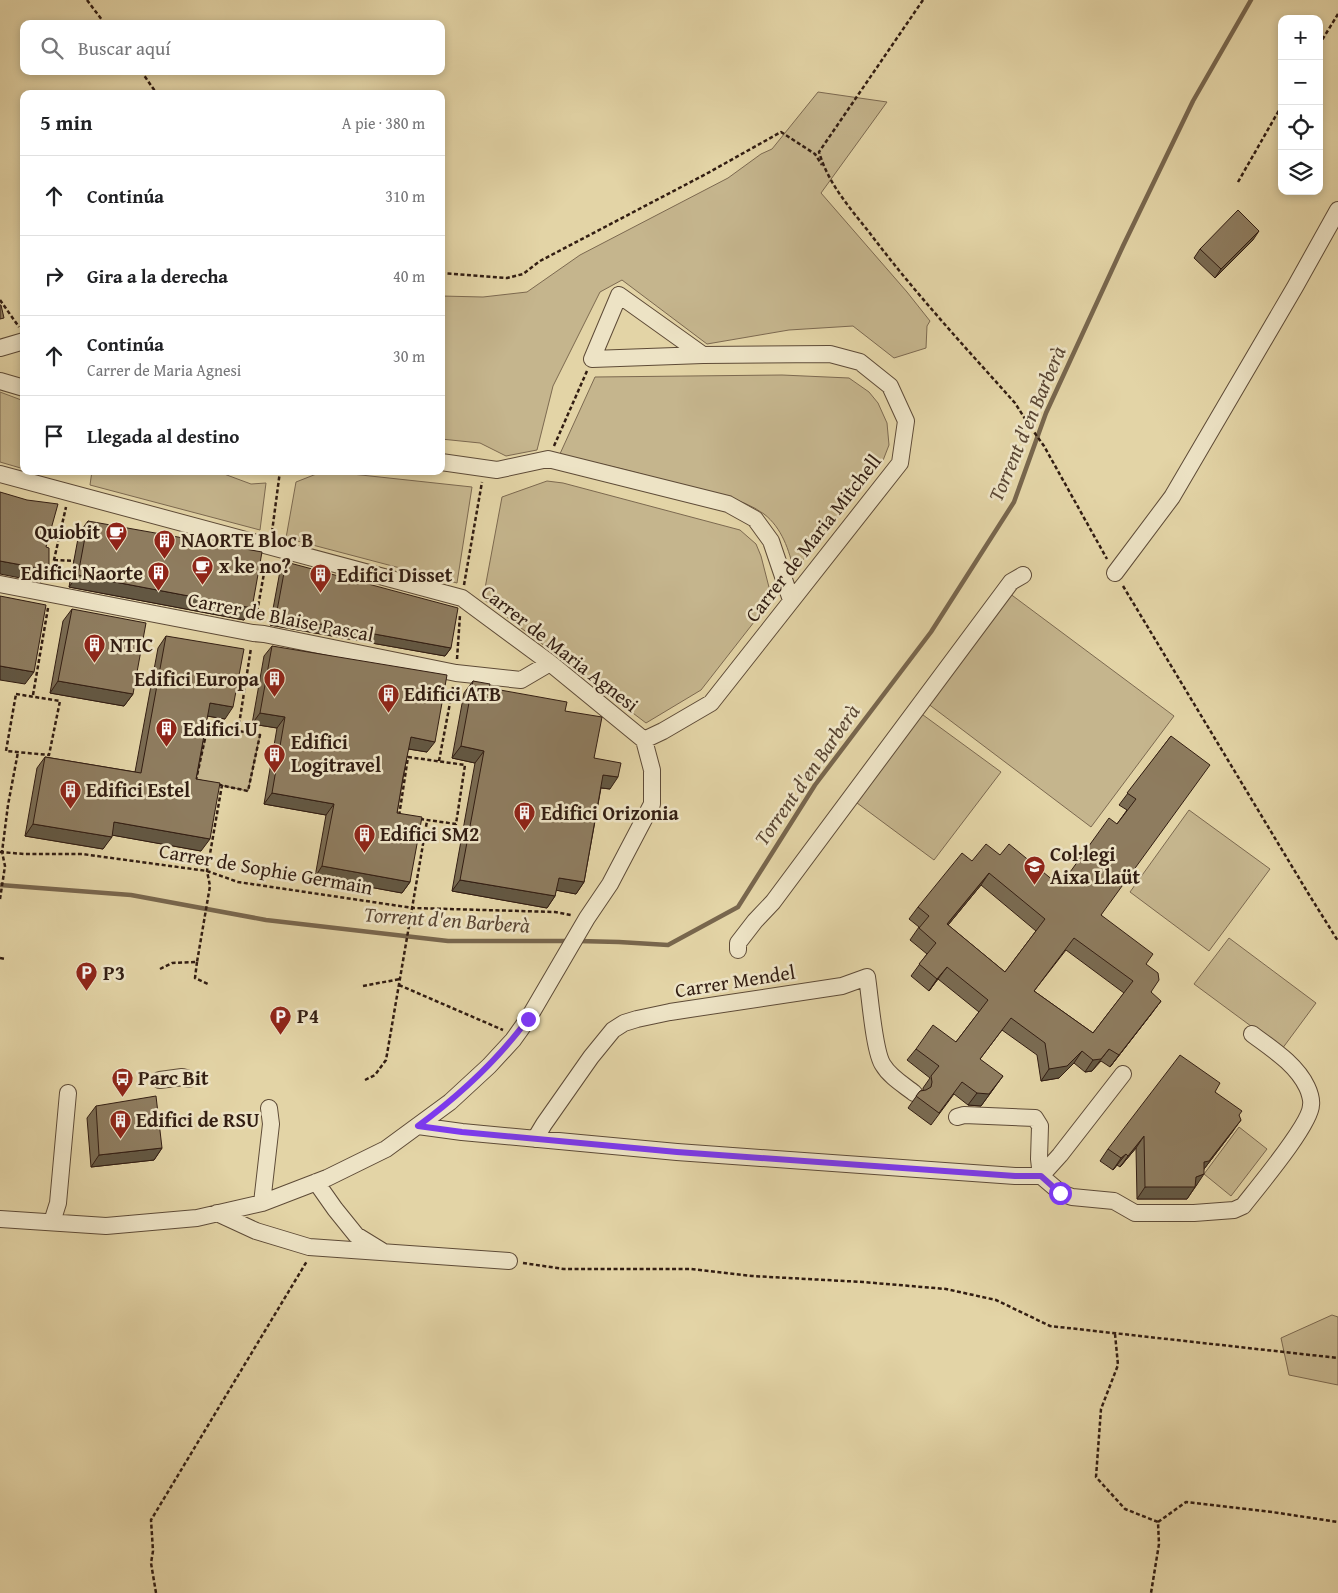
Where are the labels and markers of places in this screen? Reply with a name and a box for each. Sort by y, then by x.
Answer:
place label: Quiobit [34,517,100,546]
cafe icon: Quiobit [104,520,128,551]
place label: NAORTE Bloc B [181,525,314,554]
building icon: NAORTE Bloc B [153,528,177,559]
place label: x ke no? [219,551,291,580]
cafe icon: x ke no? [191,554,215,585]
place label: Edifici Naorte [21,558,143,587]
place label: Edifici Disset [337,560,453,589]
building icon: Edifici Naorte [147,561,171,592]
building icon: Edifici Disset [309,563,333,594]
place label: NTIC [110,630,153,659]
building icon: NTIC [82,633,106,664]
place label: Edifici Europa [134,664,260,693]
building icon: Edifici Europa [263,667,287,698]
place label: Edifici ATB [404,679,501,708]
building icon: Edifici ATB [376,682,400,713]
place label: Edifici U [183,714,258,743]
building icon: Edifici U [155,717,179,748]
place label: Edifici Logitravel [291,727,381,779]
building icon: Edifici Logitravel [263,742,287,773]
place label: Edifici Estel [86,775,190,804]
building icon: Edifici Estel [58,778,82,809]
place label: Edifici Orizonia [541,798,680,827]
building icon: Edifici Orizonia [513,801,537,832]
place label: Edifici SM2 [380,819,479,848]
building icon: Edifici SM2 [352,822,376,853]
place label: Col·legi Aixa Llaüt [1050,839,1141,891]
school or university icon: Col·legi Aixa Llaüt [1022,854,1046,885]
place label: P3 [103,958,125,987]
parking icon: P3 [75,961,99,992]
place label: P4 [297,1001,319,1030]
parking icon: P4 [269,1004,293,1035]
place label: Parc Bit [138,1063,209,1092]
bus stop icon: Parc Bit [110,1066,134,1097]
place label: Edifici de RSU [136,1105,259,1134]
building icon: Edifici de RSU [108,1108,132,1139]

